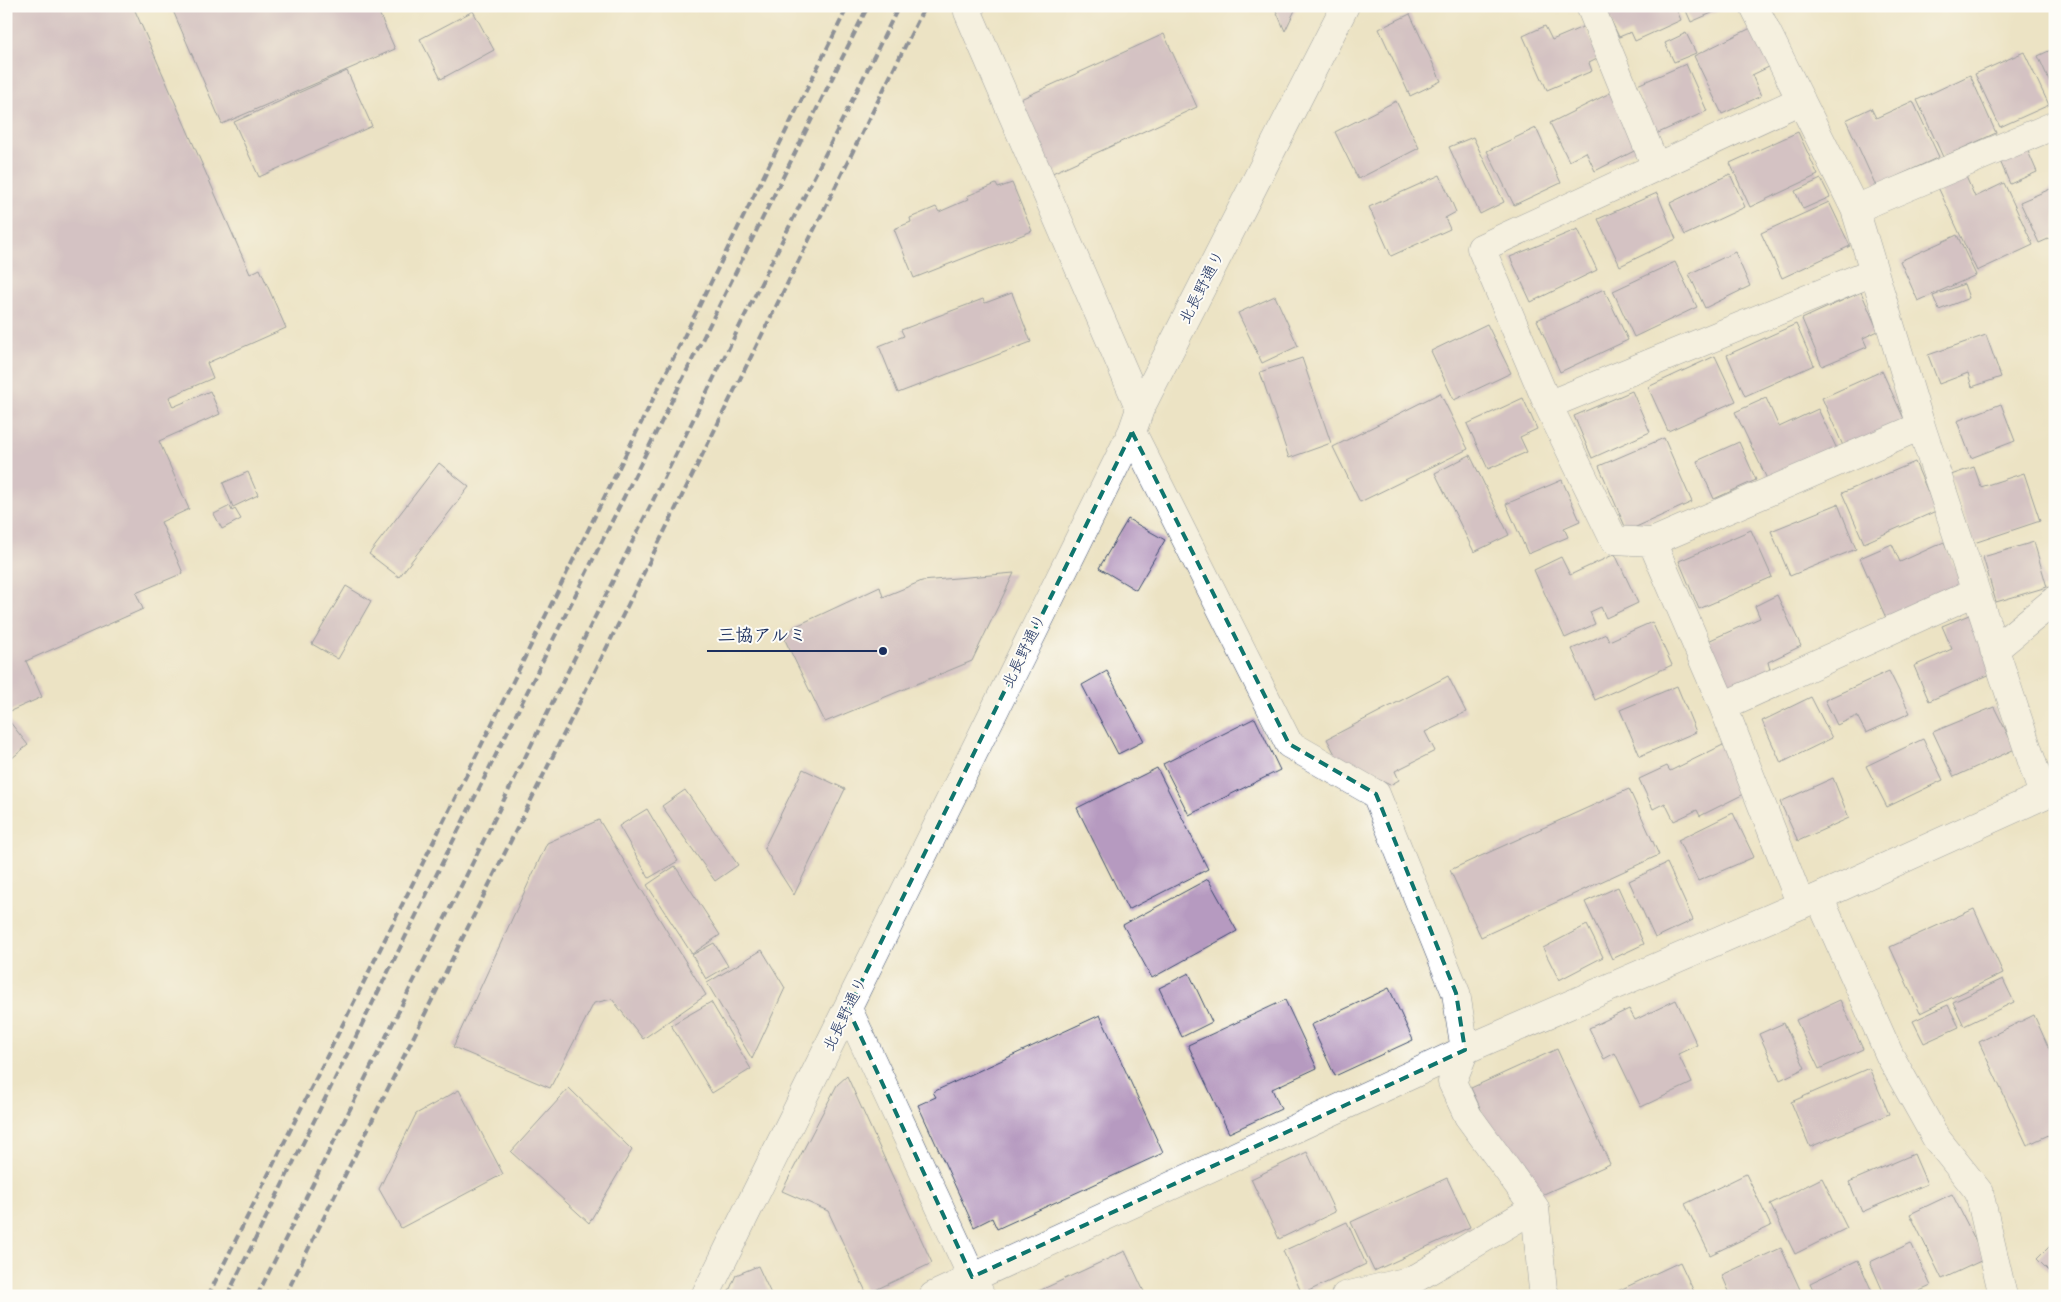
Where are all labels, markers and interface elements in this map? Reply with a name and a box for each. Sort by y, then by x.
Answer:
street label: 北長野通り [1174,246,1230,328]
street label: 北長野通り [997,610,1051,692]
callout: 三協アルミ [707,618,817,651]
text: 三協アルミ [718,623,806,648]
street label: 北長野通り [818,973,872,1055]

